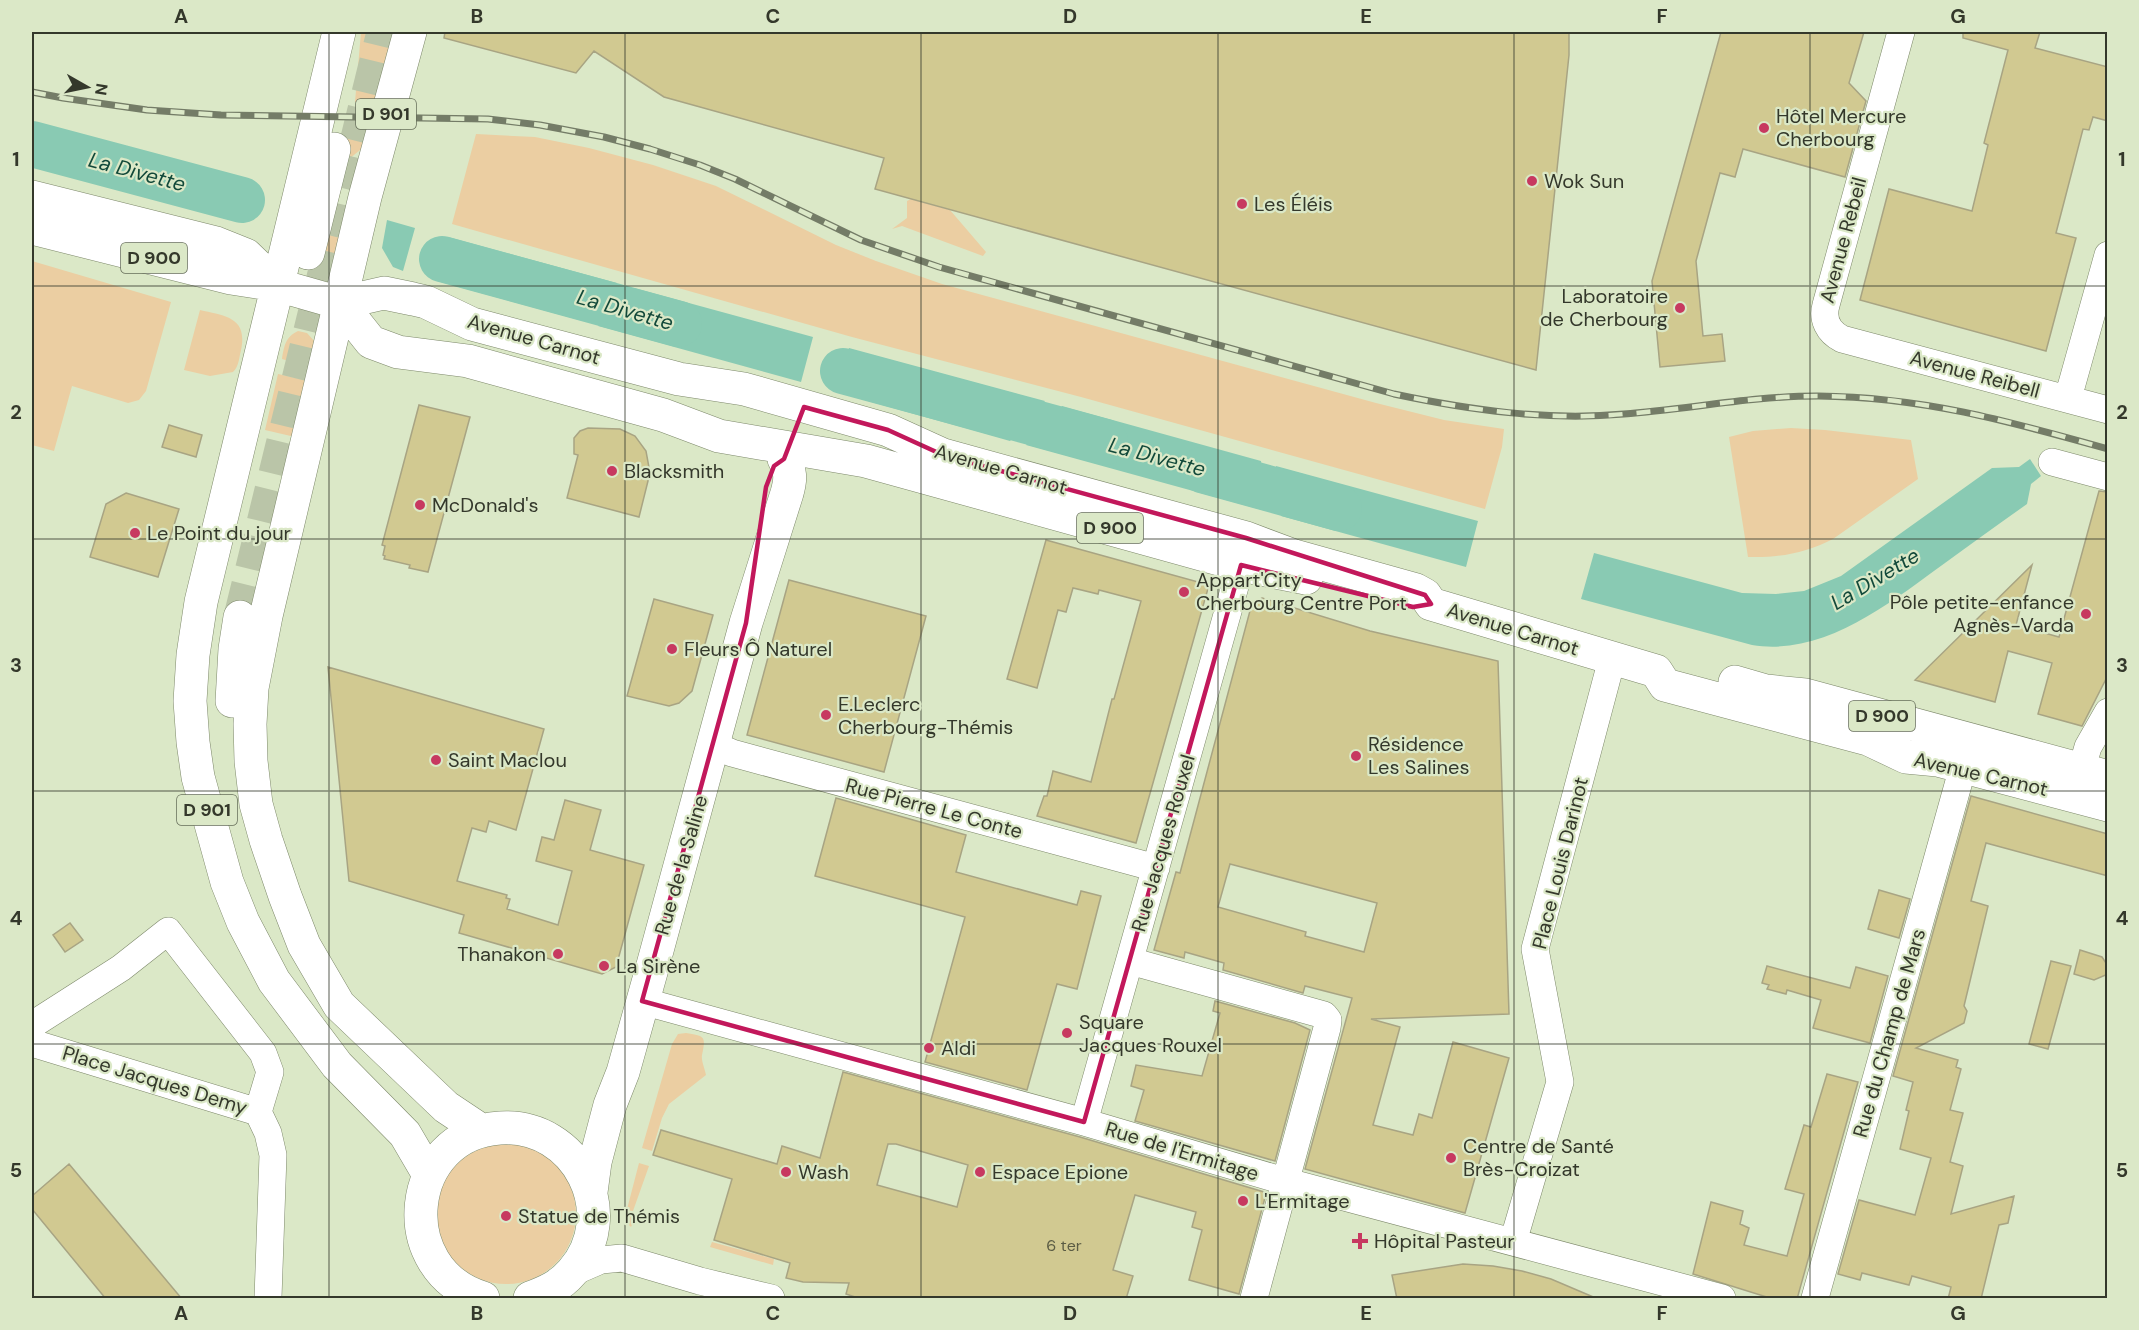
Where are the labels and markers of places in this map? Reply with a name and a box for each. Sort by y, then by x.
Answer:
place label: Hôtel Mercure Cherbourg [1776,103,1906,152]
marker: Hôtel Mercure Cherbourg [1757,121,1771,135]
place label: Wok Sun [1544,168,1624,194]
marker: Wok Sun [1525,174,1539,188]
place label: Les Éléis [1254,191,1333,217]
marker: Les Éléis [1235,197,1249,211]
place label: Laboratoire de Cherbourg [1540,283,1668,332]
marker: Laboratoire de Cherbourg [1673,301,1687,315]
place label: Blacksmith [624,458,724,484]
marker: Blacksmith [605,464,619,478]
place label: McDonald's [432,492,538,518]
marker: McDonald's [413,498,427,512]
place label: Le Point du jour [147,520,291,546]
marker: Le Point du jour [128,526,142,540]
place label: Appart'City Cherbourg Centre Port [1196,567,1407,616]
marker: Appart'City Cherbourg Centre Port [1177,585,1191,599]
place label: Pôle petite-enfance Agnès-Varda [1890,589,2074,638]
marker: Pôle petite-enfance Agnès-Varda [2079,607,2093,621]
place label: Fleurs Ô Naturel [684,636,832,662]
marker: Fleurs Ô Naturel [665,642,679,656]
place label: E.Leclerc Cherbourg-Thémis [838,691,1013,740]
marker: E.Leclerc Cherbourg-Thémis [819,708,833,722]
place label: Résidence Les Salines [1368,731,1469,780]
place label: Saint Maclou [448,747,567,773]
marker: Résidence Les Salines [1349,749,1363,763]
marker: Saint Maclou [429,753,443,767]
place label: Thanakon [457,941,546,967]
marker: Thanakon [551,947,565,961]
place label: La Sirène [616,953,700,979]
marker: La Sirène [597,959,611,973]
place label: Square Jacques Rouxel [1079,1009,1222,1058]
marker: Square Jacques Rouxel [1060,1026,1074,1040]
place label: Aldi [941,1035,976,1061]
marker: Aldi [922,1041,936,1055]
place label: Centre de Santé Brès-Croizat [1463,1133,1614,1182]
marker: Centre de Santé Brès-Croizat [1444,1151,1458,1165]
place label: Wash [798,1159,849,1185]
place label: Espace Epione [992,1159,1128,1185]
marker: Wash [779,1165,793,1179]
marker: Espace Epione [973,1165,987,1179]
place label: L'Ermitage [1255,1188,1350,1214]
marker: L'Ermitage [1236,1194,1250,1208]
place label: Statue de Thémis [518,1203,680,1229]
marker: Statue de Thémis [499,1209,513,1223]
place label: Hôpital Pasteur [1374,1228,1515,1254]
marker: Hôpital Pasteur [1351,1232,1369,1250]

